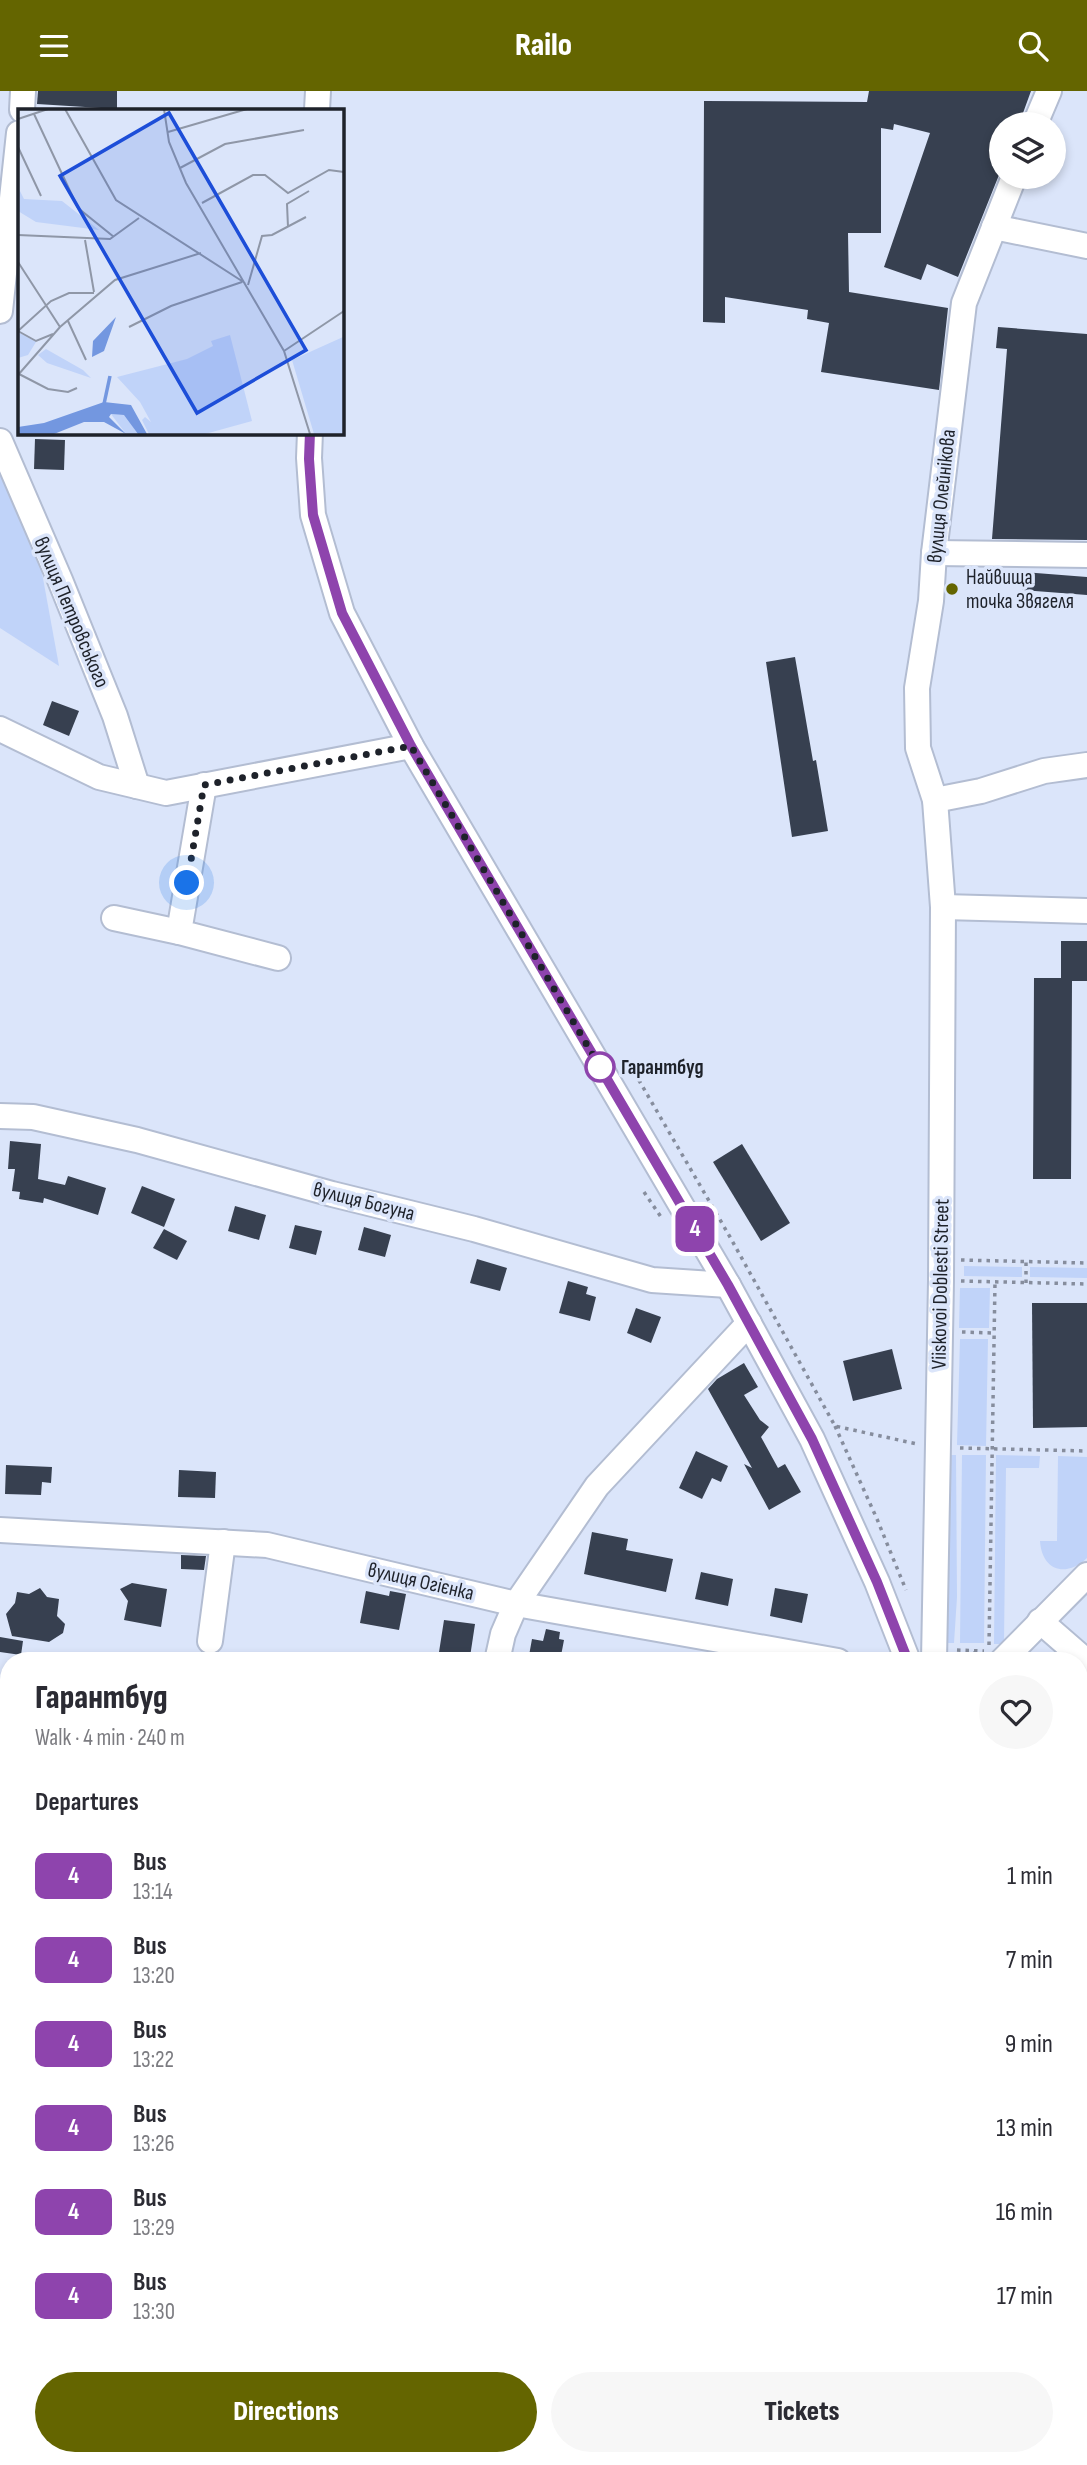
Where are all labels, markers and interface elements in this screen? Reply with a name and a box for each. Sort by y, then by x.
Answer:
text: Railo [515,26,572,65]
icon: menu [35,27,73,65]
icon: search [1014,27,1052,65]
inset map [18,109,343,434]
map controls [989,112,1066,189]
button: layers [989,112,1066,189]
street label: вулиця Олейнікова [922,428,961,564]
street label: вулиця Петровського [28,533,115,691]
place label: Найвища точка Звягеля [966,565,1074,614]
marker: Найвища точка Звягеля [944,581,960,597]
your location [169,865,204,900]
marker: Гарантбуд [585,1052,615,1082]
place label: Гарантбуд [621,1055,704,1080]
street label: вулиця Богуна [310,1177,417,1226]
street label: Viiskovoi Doblesti Street [927,1199,954,1369]
line badge: 4 [672,1206,718,1252]
text: 4 [689,1214,701,1243]
street label: вулиця Огієнка [365,1557,476,1606]
button: heart [979,1675,1053,1749]
text: Гарантбуд [35,1678,168,1718]
text: Walk · 4 min · 240 m [35,1724,185,1752]
text: Departures [35,1787,139,1818]
text: Bus [133,1847,167,1878]
text: 4 [68,1861,79,1890]
text: 1 min [1007,1861,1053,1892]
text: 13:14 [133,1878,173,1906]
text: Bus [133,1931,167,1962]
text: 4 [68,1945,79,1974]
text: 7 min [1006,1945,1053,1976]
text: 13:20 [133,1962,175,1990]
text: Bus [133,2015,167,2046]
text: 4 [68,2029,79,2058]
text: 9 min [1005,2029,1053,2060]
text: 13:22 [133,2046,174,2074]
text: Bus [133,2099,167,2130]
text: 4 [68,2113,79,2142]
text: 13 min [996,2113,1053,2144]
text: 13:26 [133,2130,175,2158]
text: Bus [133,2183,167,2214]
text: 4 [68,2197,79,2226]
text: 16 min [996,2197,1053,2228]
text: 13:29 [133,2214,175,2242]
text: Bus [133,2267,167,2298]
text: 4 [68,2281,79,2310]
text: 17 min [997,2281,1053,2312]
text: 13:30 [133,2298,175,2326]
button: Directions [35,2372,537,2452]
button: Tickets [551,2372,1053,2452]

